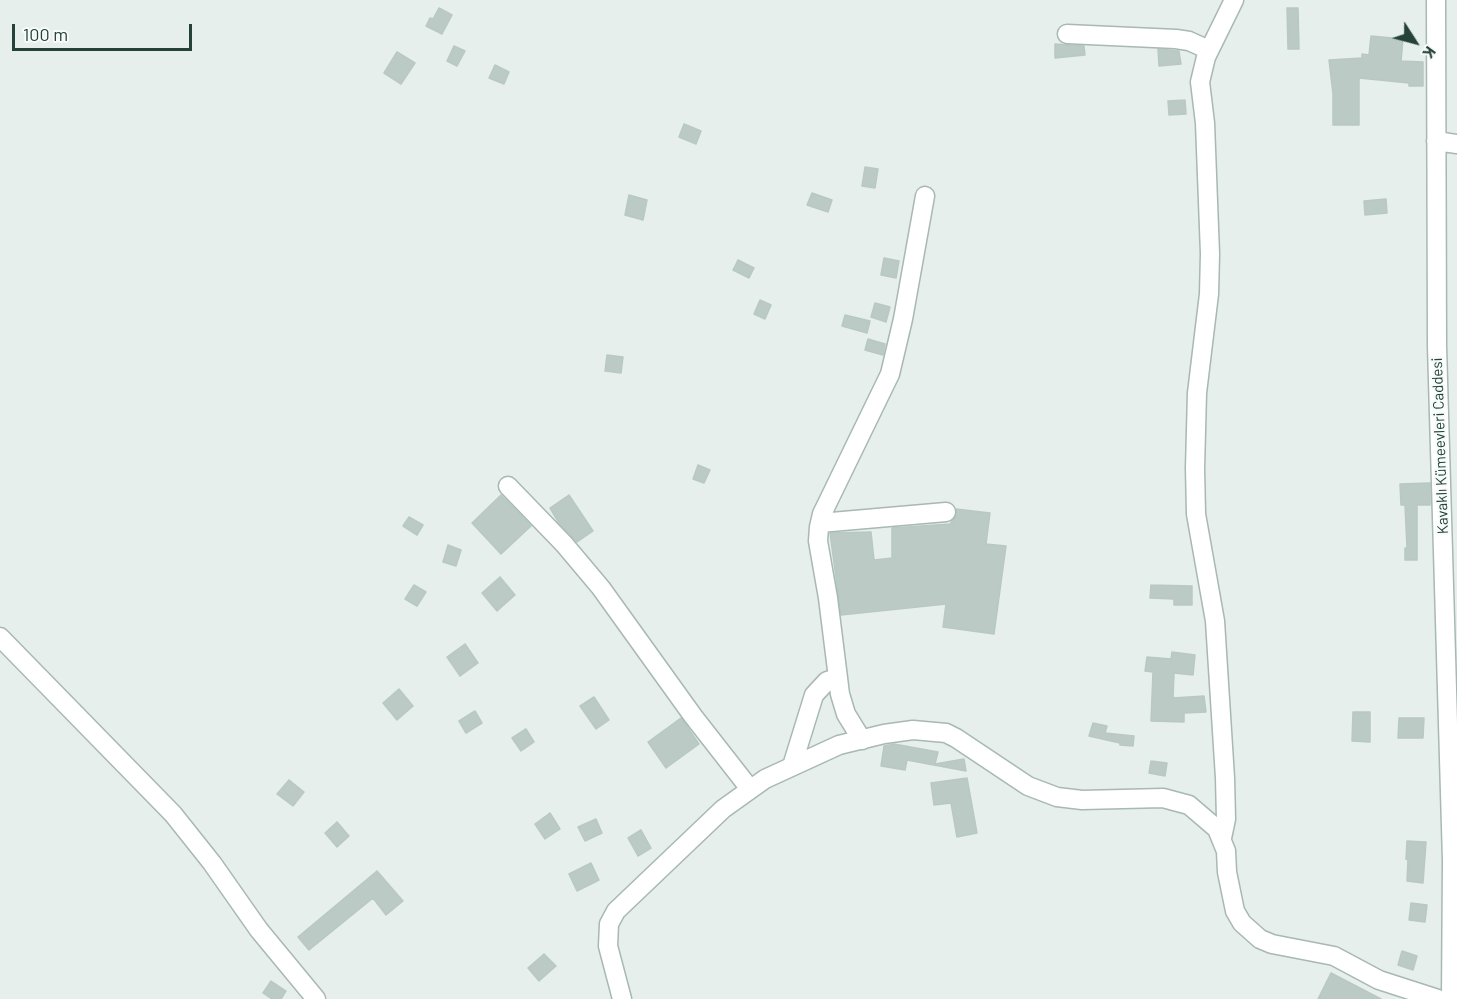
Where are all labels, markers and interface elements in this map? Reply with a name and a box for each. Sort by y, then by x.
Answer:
scale bar [15,12,195,50]
north arrow [1385,12,1445,72]
text: 100 m [23,23,68,45]
text: K [1419,43,1441,63]
street label: Kavaklı Kümeevleri Caddesi [1428,357,1452,535]

